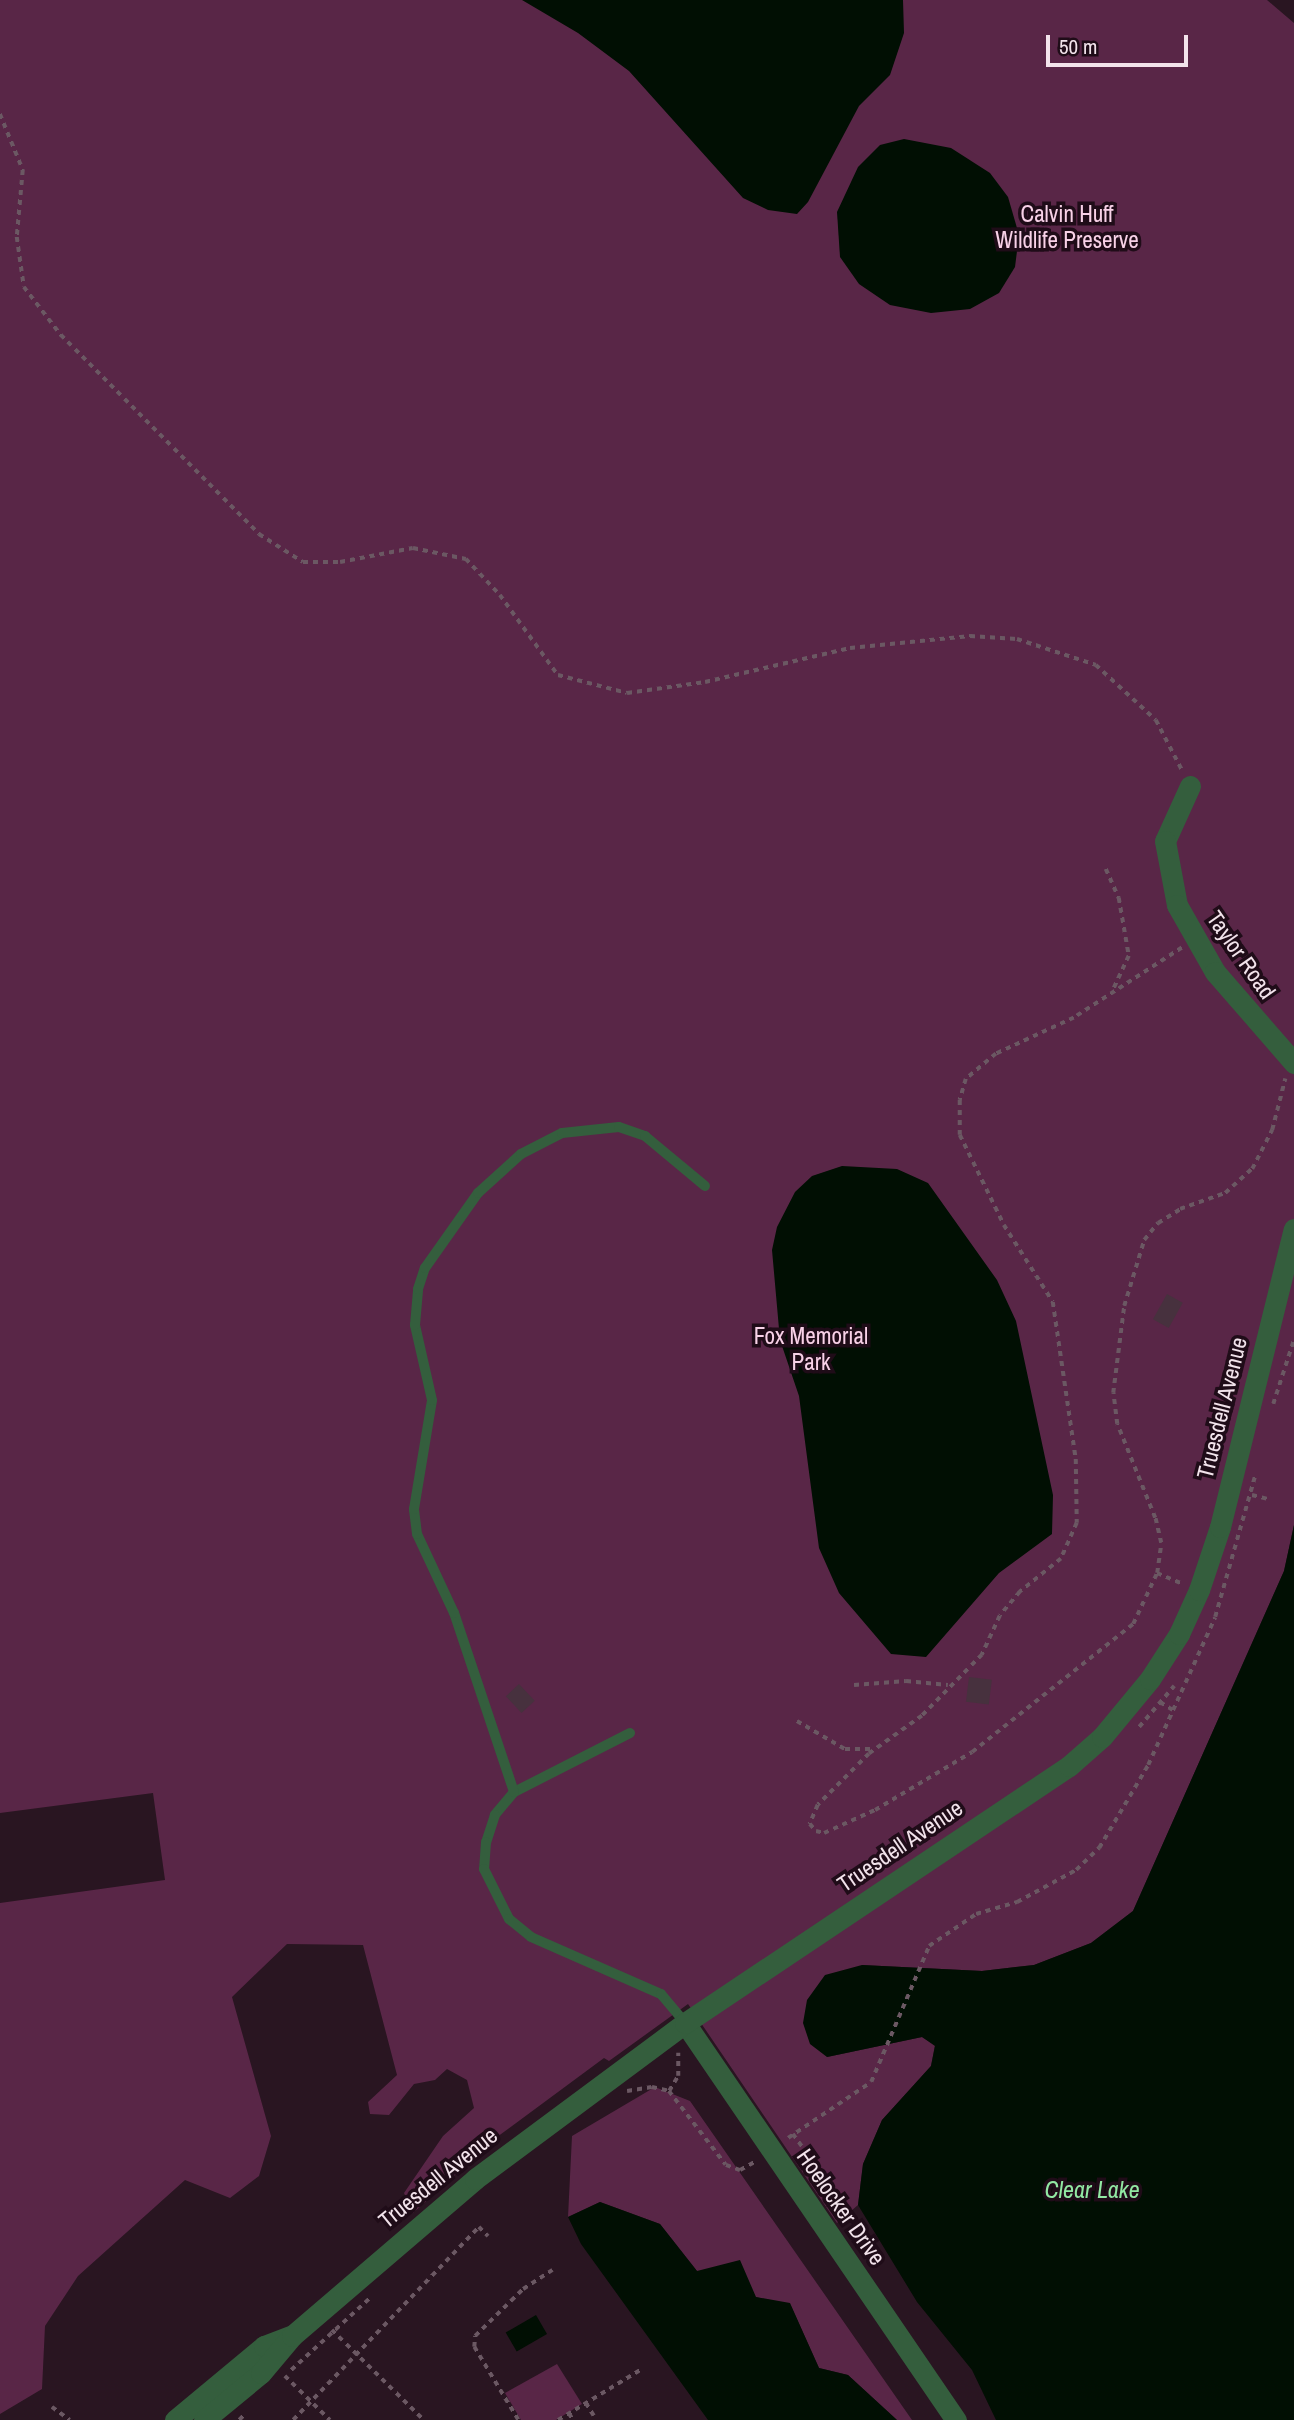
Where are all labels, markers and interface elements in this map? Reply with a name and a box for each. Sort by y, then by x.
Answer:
scale bar [1049,21,1191,65]
text: 50 m [1059,32,1097,61]
park label: Calvin Huff Wildlife Preserve [995,200,1139,254]
street label: Taylor Road [1201,906,1281,1004]
park label: Fox Memorial Park [754,1322,868,1376]
street label: Truesdell Avenue [1191,1334,1253,1482]
street label: Truesdell Avenue [832,1794,968,1898]
street label: Truesdell Avenue [373,2121,503,2235]
street label: Hoelocker Drive [791,2144,891,2270]
water label: Clear Lake [1044,2176,1140,2204]

